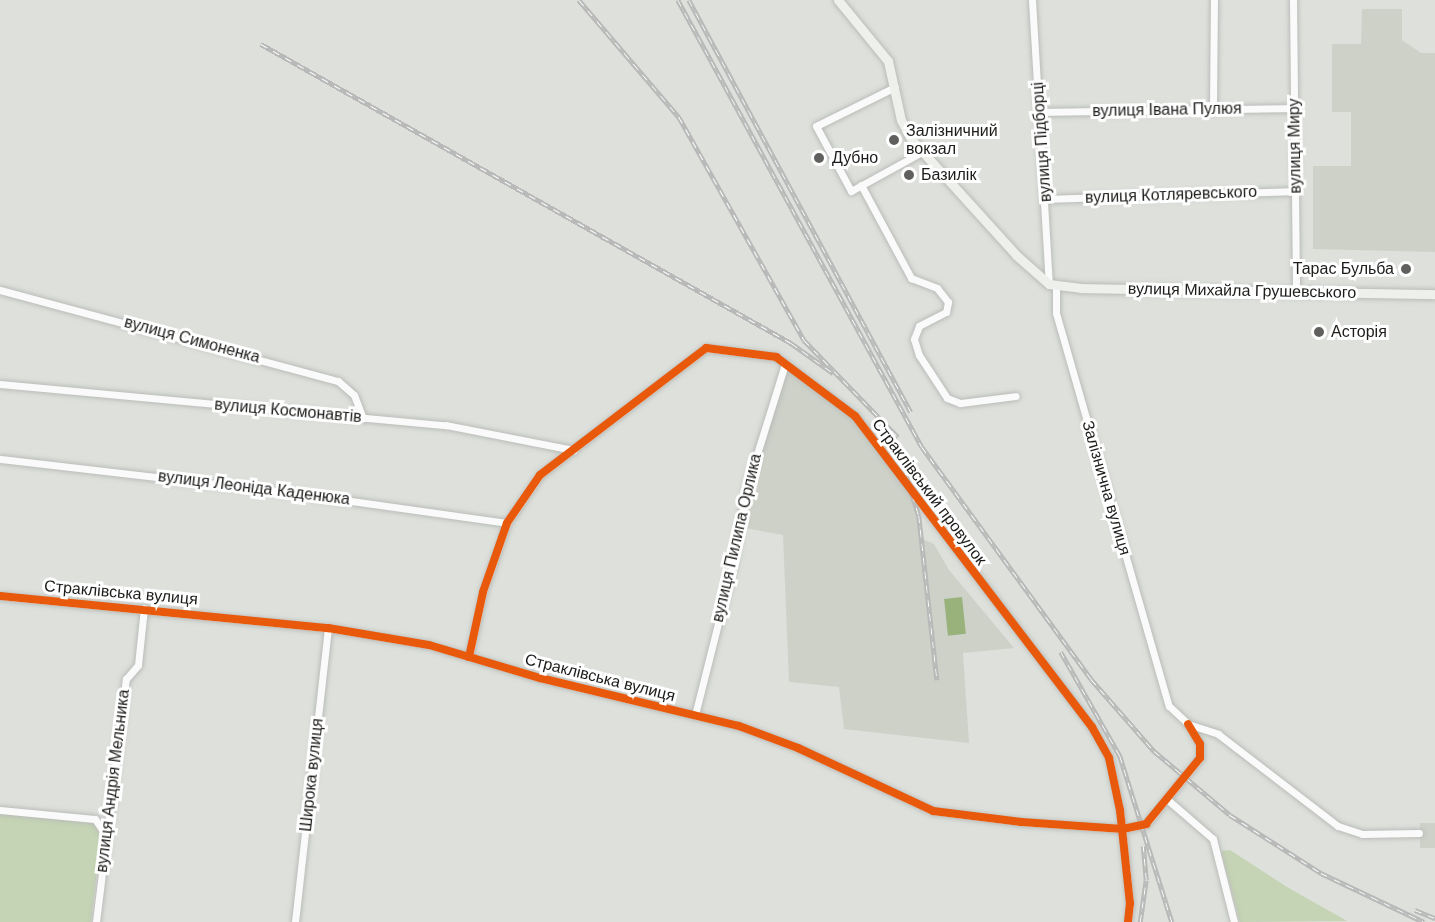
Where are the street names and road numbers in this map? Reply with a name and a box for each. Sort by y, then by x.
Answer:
street label: вулиця Підборці [1028,81,1056,203]
street label: вулиця Миру [1285,98,1305,194]
street label: вулиця Івана Пулюя [1092,99,1242,121]
street label: вулиця Котляревського [1085,182,1257,208]
street label: вулиця Михайла Грушевського [1128,279,1356,303]
street label: вулиця Симоненка [122,313,262,367]
street label: вулиця Космонавтів [214,395,362,427]
street label: Страклівський провулок [868,415,990,569]
street label: Залізнична вулиця [1078,419,1134,557]
street label: вулиця Пилипа Орлика [708,452,766,624]
street label: вулиця Леоніда Каденюка [157,467,351,509]
street label: Страклівська вулиця [43,577,199,609]
street label: Страклівська вулиця [523,650,677,706]
street label: вулиця Андрія Мельника [92,688,134,874]
street label: Широка вулиця [296,717,328,833]

